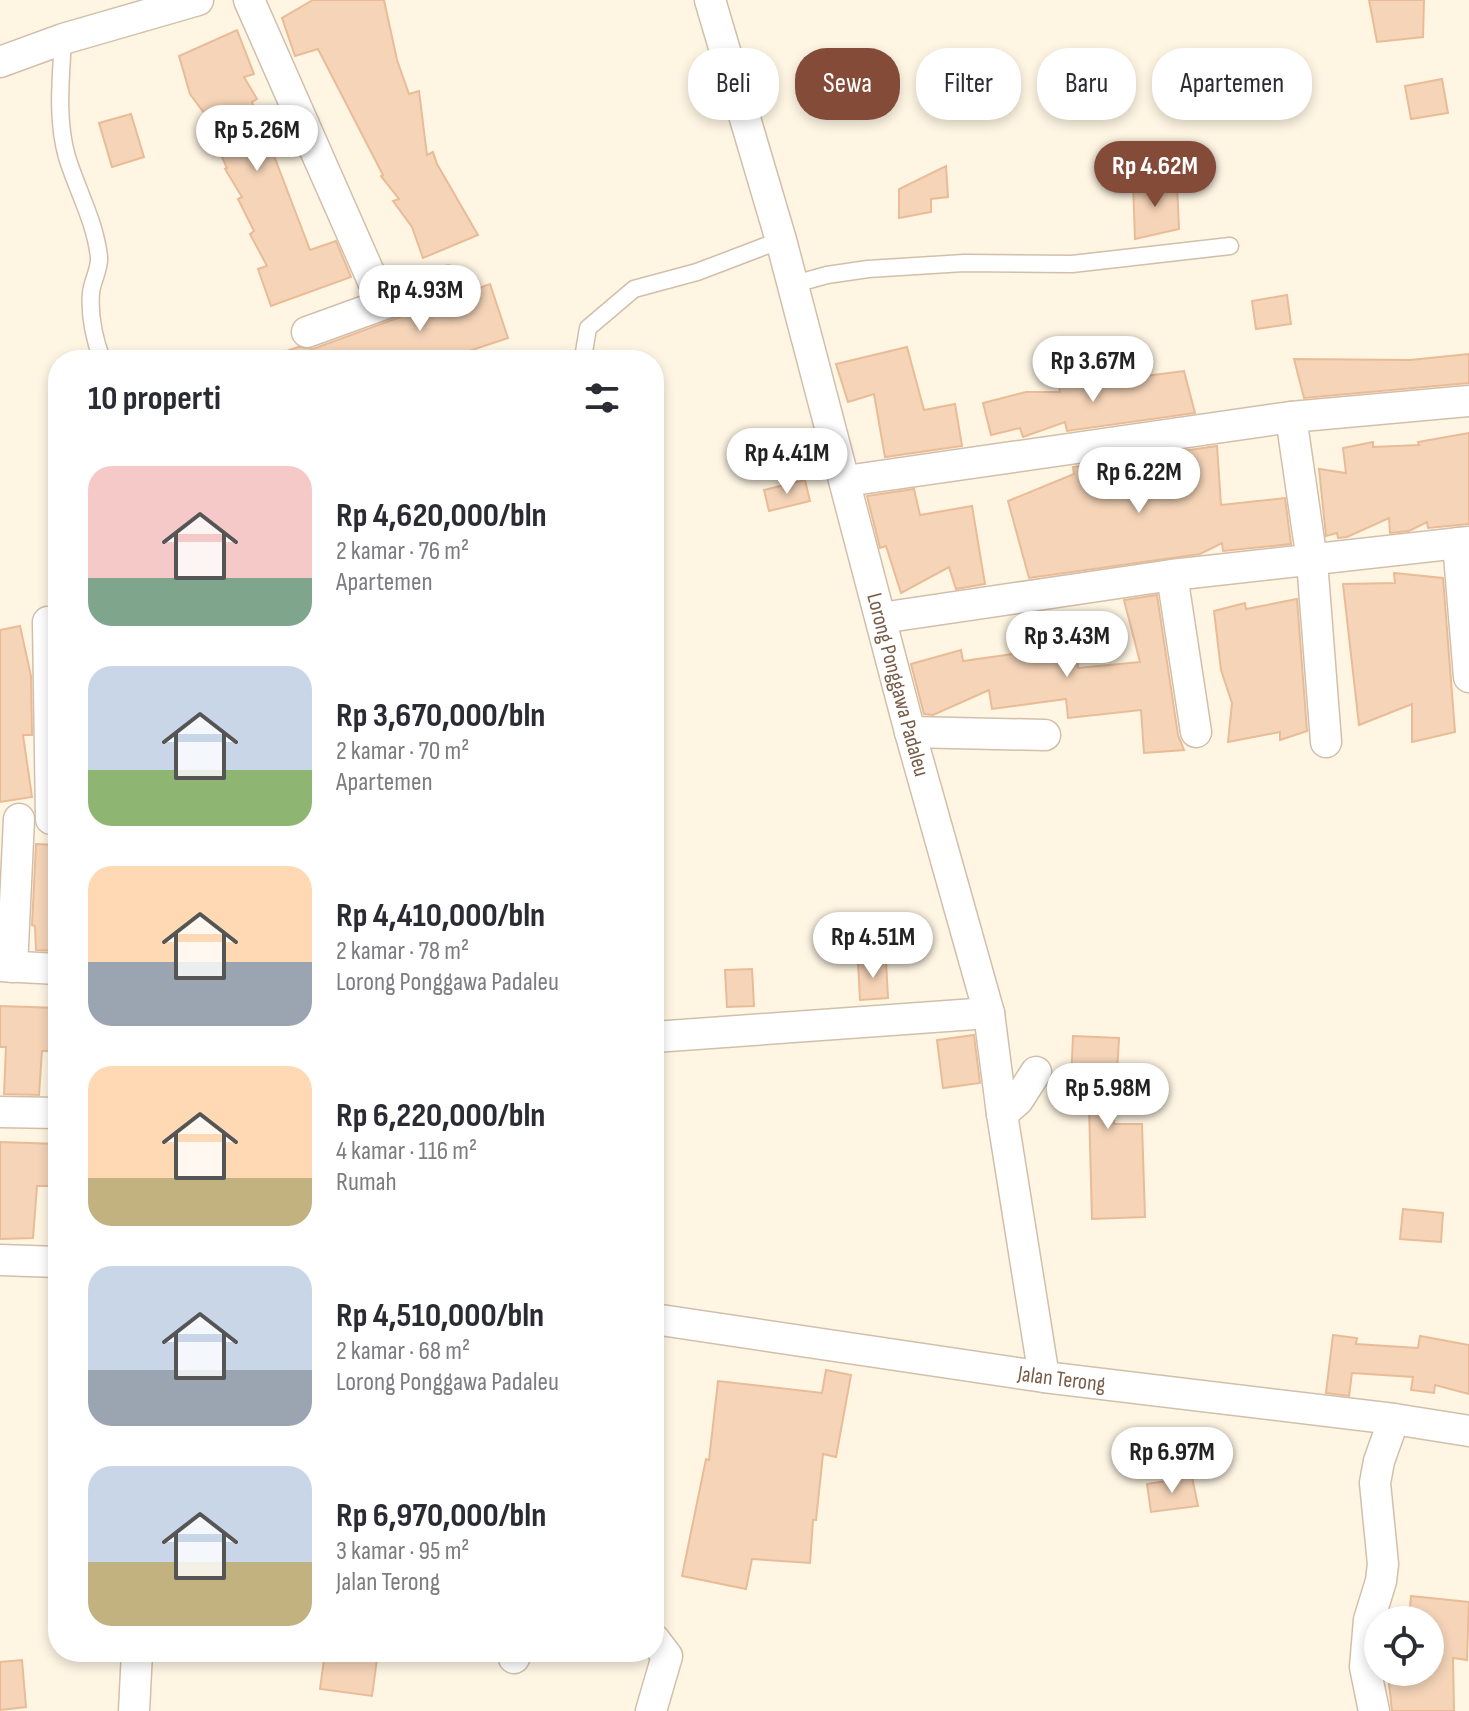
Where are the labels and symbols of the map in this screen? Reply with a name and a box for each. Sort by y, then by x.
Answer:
pin: Rp 5.26M [174,105,340,173]
pin: Rp 4.62M [1072,141,1238,209]
pin: Rp 4.93M [337,265,503,333]
pin: Rp 3.67M [1010,336,1176,404]
pin: Rp 4.41M [704,428,870,496]
pin: Rp 6.22M [1056,447,1222,515]
street label: Lorong Ponggawa Padaleu [861,590,935,779]
pin: Rp 3.43M [984,611,1150,679]
pin: Rp 4.51M [790,912,956,980]
pin: Rp 5.98M [1025,1063,1191,1131]
street label: Jalan Terong [1015,1360,1107,1398]
pin: Rp 6.97M [1089,1427,1255,1495]

